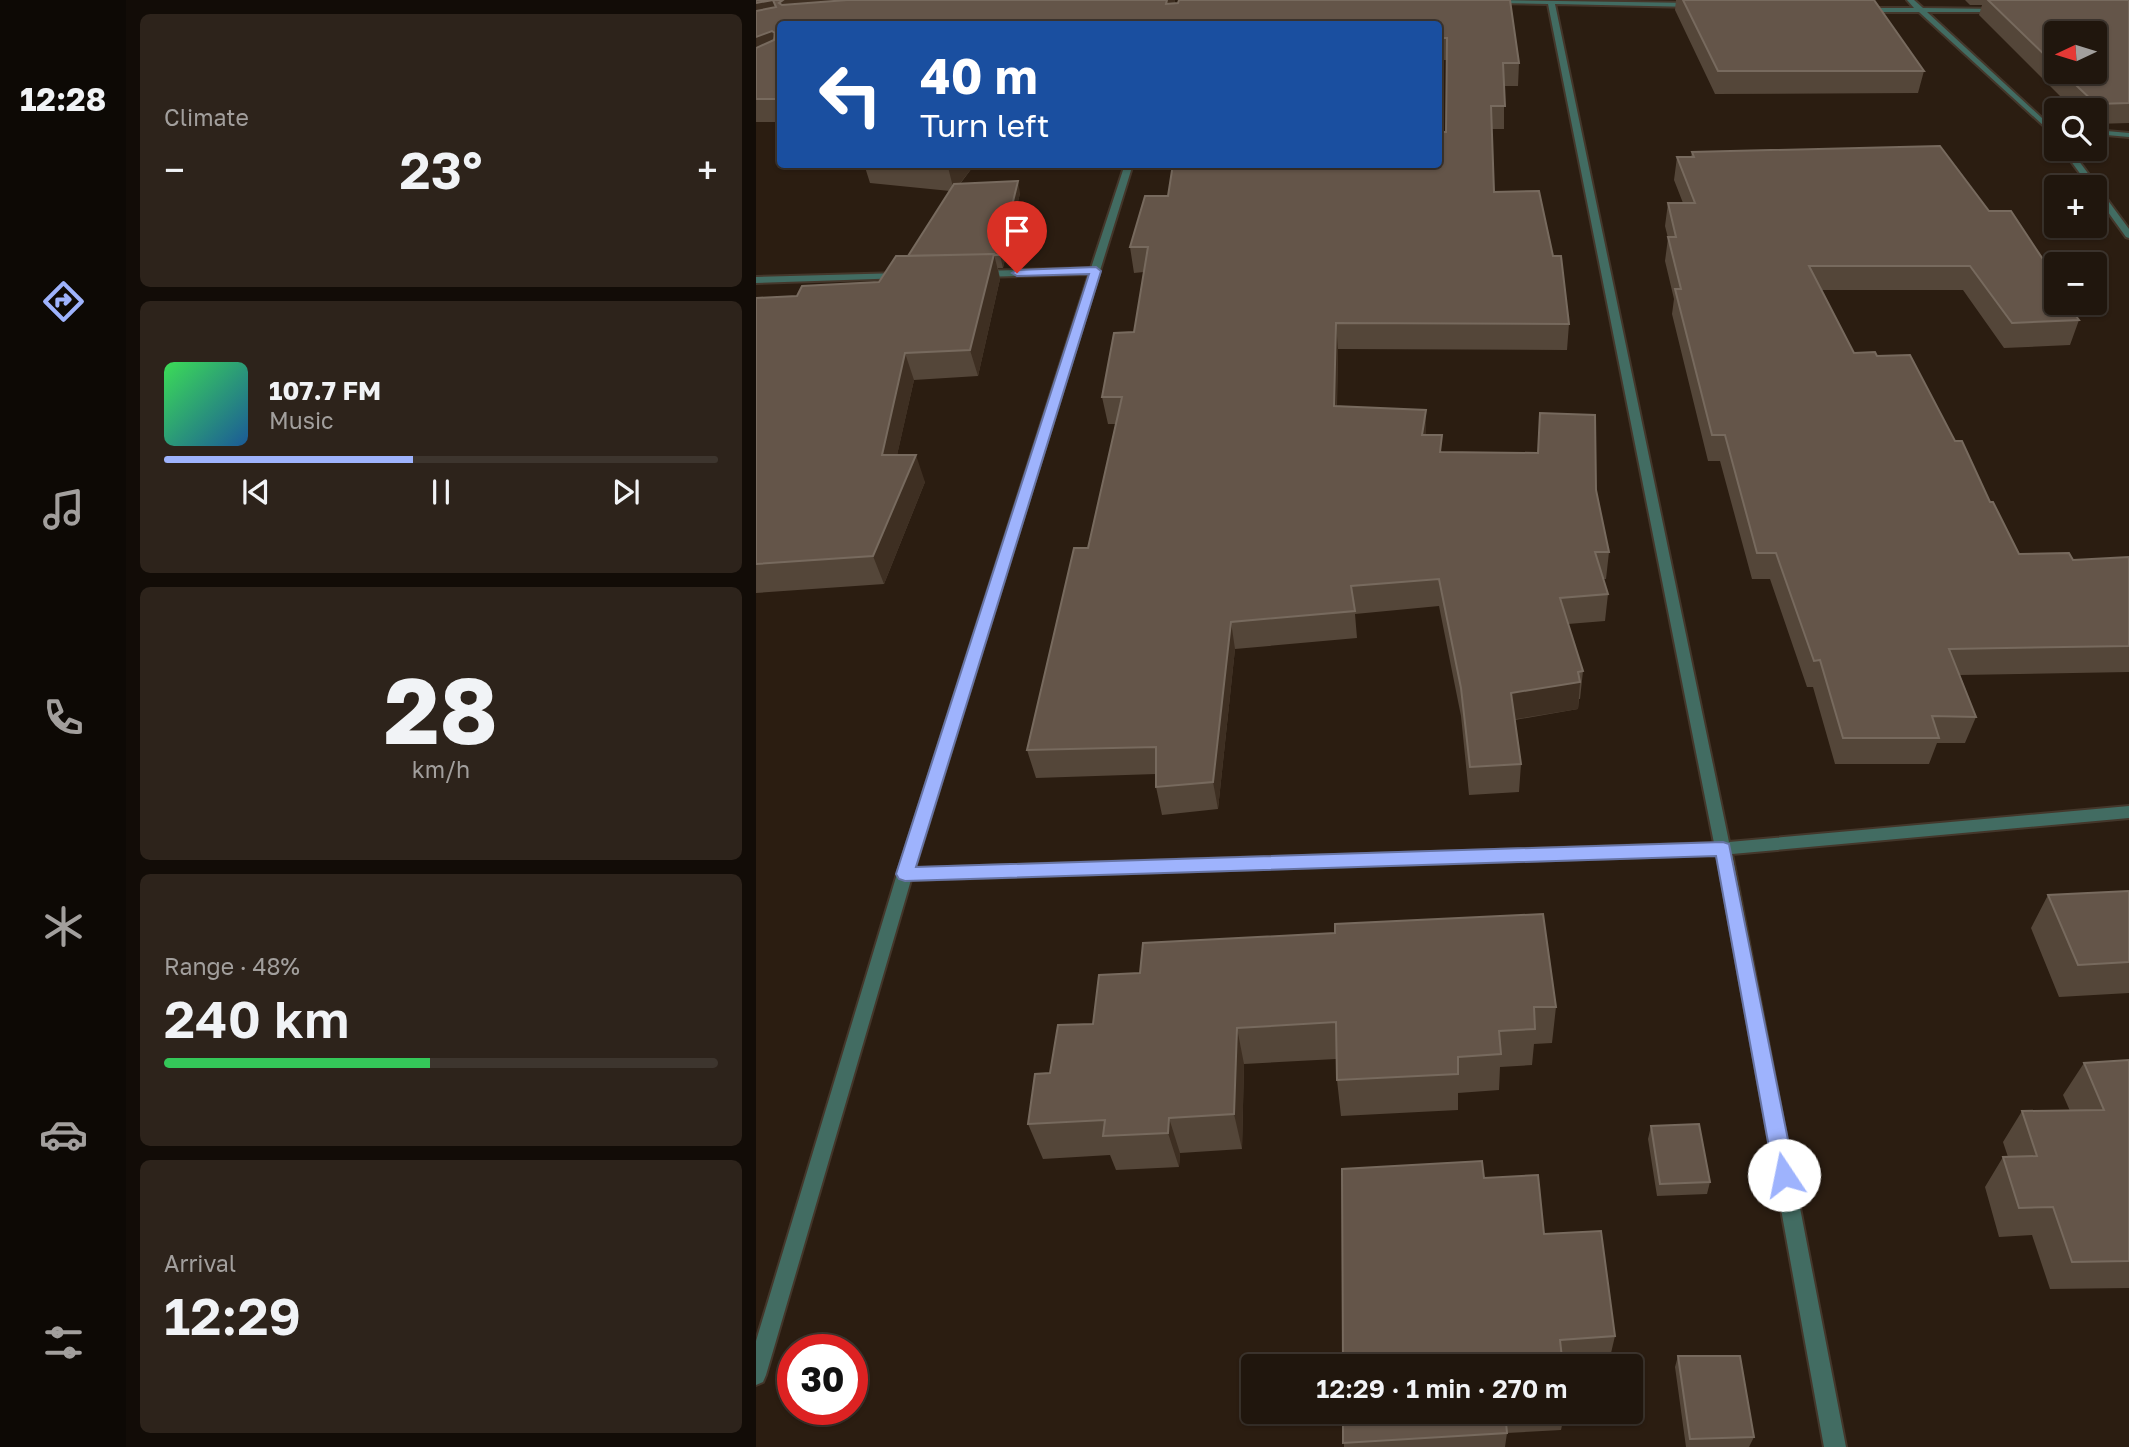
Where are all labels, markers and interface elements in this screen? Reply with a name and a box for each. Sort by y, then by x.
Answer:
north arrow [2044,21,2107,84]
map controls [2044,21,2107,315]
text: 40 m [920,46,1038,105]
icon: left [805,49,896,140]
text: 12:28 [20,80,106,118]
button: search [2044,98,2107,161]
text: Climate [164,103,249,131]
text: Turn left [920,106,1049,144]
text: 23° [400,138,482,200]
text: − [164,147,185,192]
text: + [697,147,718,192]
button: + [2044,175,2107,238]
pin [987,201,1047,273]
icon: arrive [998,212,1036,250]
button: − [2044,252,2107,315]
icon: directions [39,277,88,326]
text: 107.7 FM [269,375,381,406]
text: Music [269,406,334,434]
icon: previous [237,473,275,511]
icon: pause [422,473,460,511]
icon: next [607,473,645,511]
icon: music [39,485,88,534]
text: 28 [384,655,498,764]
icon: phone [39,693,88,742]
text: km/h [412,755,470,783]
icon: climate [39,902,88,951]
text: Range · 48% [164,952,300,980]
text: 240 km [164,987,349,1049]
icon: car [39,1110,88,1159]
position arrow [1747,1138,1821,1212]
text: Arrival [164,1249,236,1277]
text: 12:29 [164,1284,301,1346]
icon: filters [39,1318,88,1367]
speed limit sign: 30 [777,1334,868,1425]
text: 12:29 · 1 min · 270 m [1316,1373,1568,1404]

